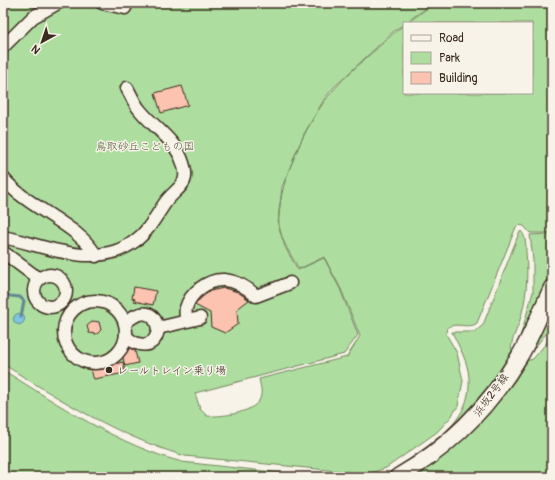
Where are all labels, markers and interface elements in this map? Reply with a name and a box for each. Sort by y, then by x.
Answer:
north arrow [22,22,62,62]
legend [403,22,533,94]
text: Road [439,31,464,46]
text: N [28,42,43,57]
text: Park [439,51,460,66]
text: Building [439,71,478,86]
park label: 鳥取砂丘こどもの国 [96,140,195,153]
place label: レールトレイン乗り場 [117,364,226,377]
marker: レールトレイン乗り場 [104,365,114,375]
street label: 浜坂2号線 [471,371,511,419]

